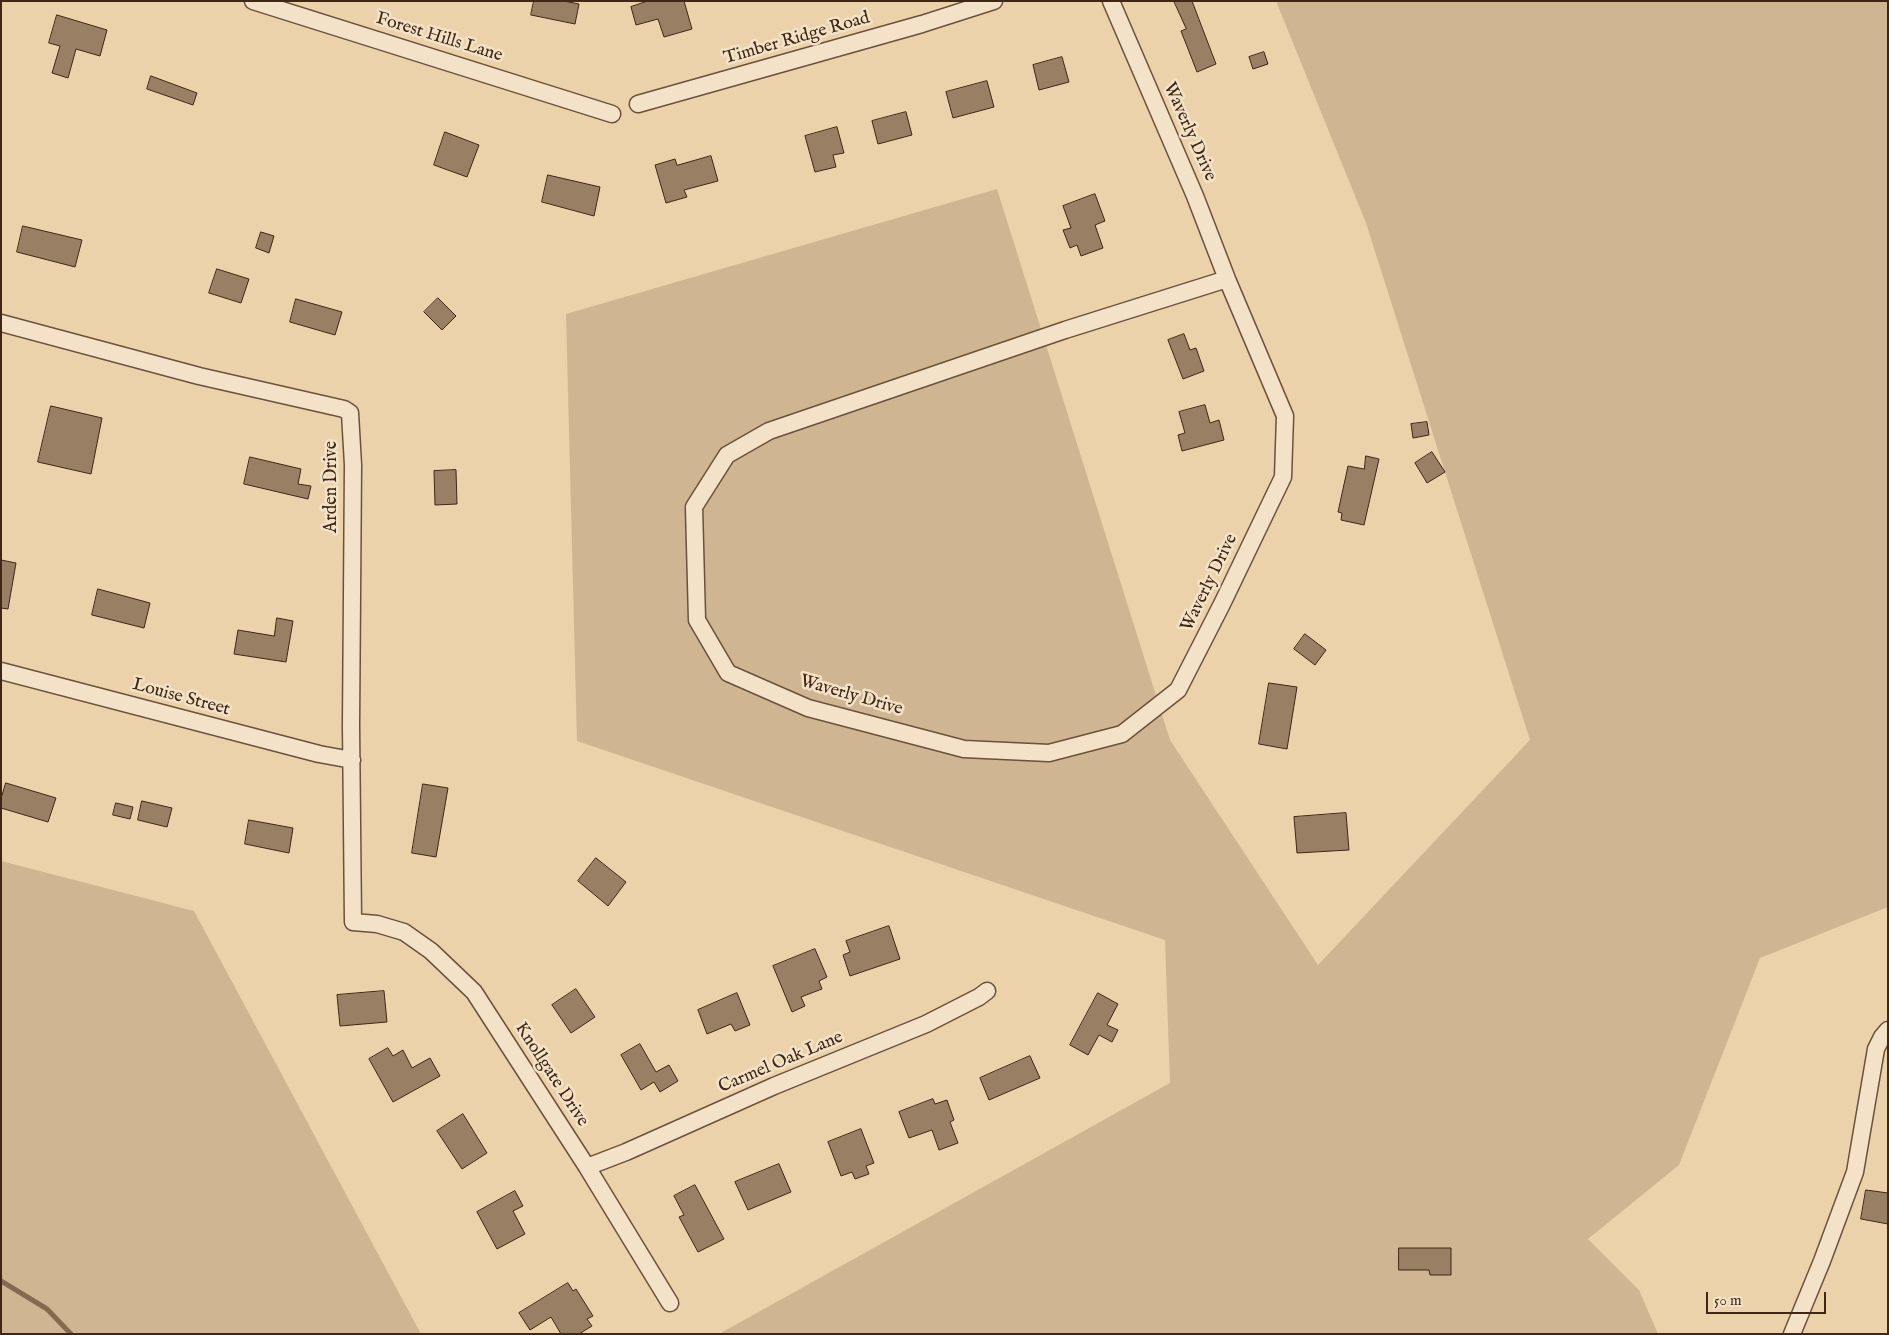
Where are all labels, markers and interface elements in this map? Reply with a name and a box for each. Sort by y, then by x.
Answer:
street label: Timber Ridge Road [722,8,872,70]
street label: Forest Hills Lane [373,9,505,67]
street label: Waverly Drive [1158,79,1220,185]
street label: Arden Drive [321,441,343,533]
street label: Waverly Drive [1177,531,1243,635]
street label: Waverly Drive [797,671,905,721]
street label: Louise Street [130,675,232,721]
street label: Knollgate Drive [509,1019,593,1131]
street label: Carmel Oak Lane [716,1027,846,1099]
scale bar [1709,1282,1829,1314]
text: 50 m [1714,1291,1742,1310]

